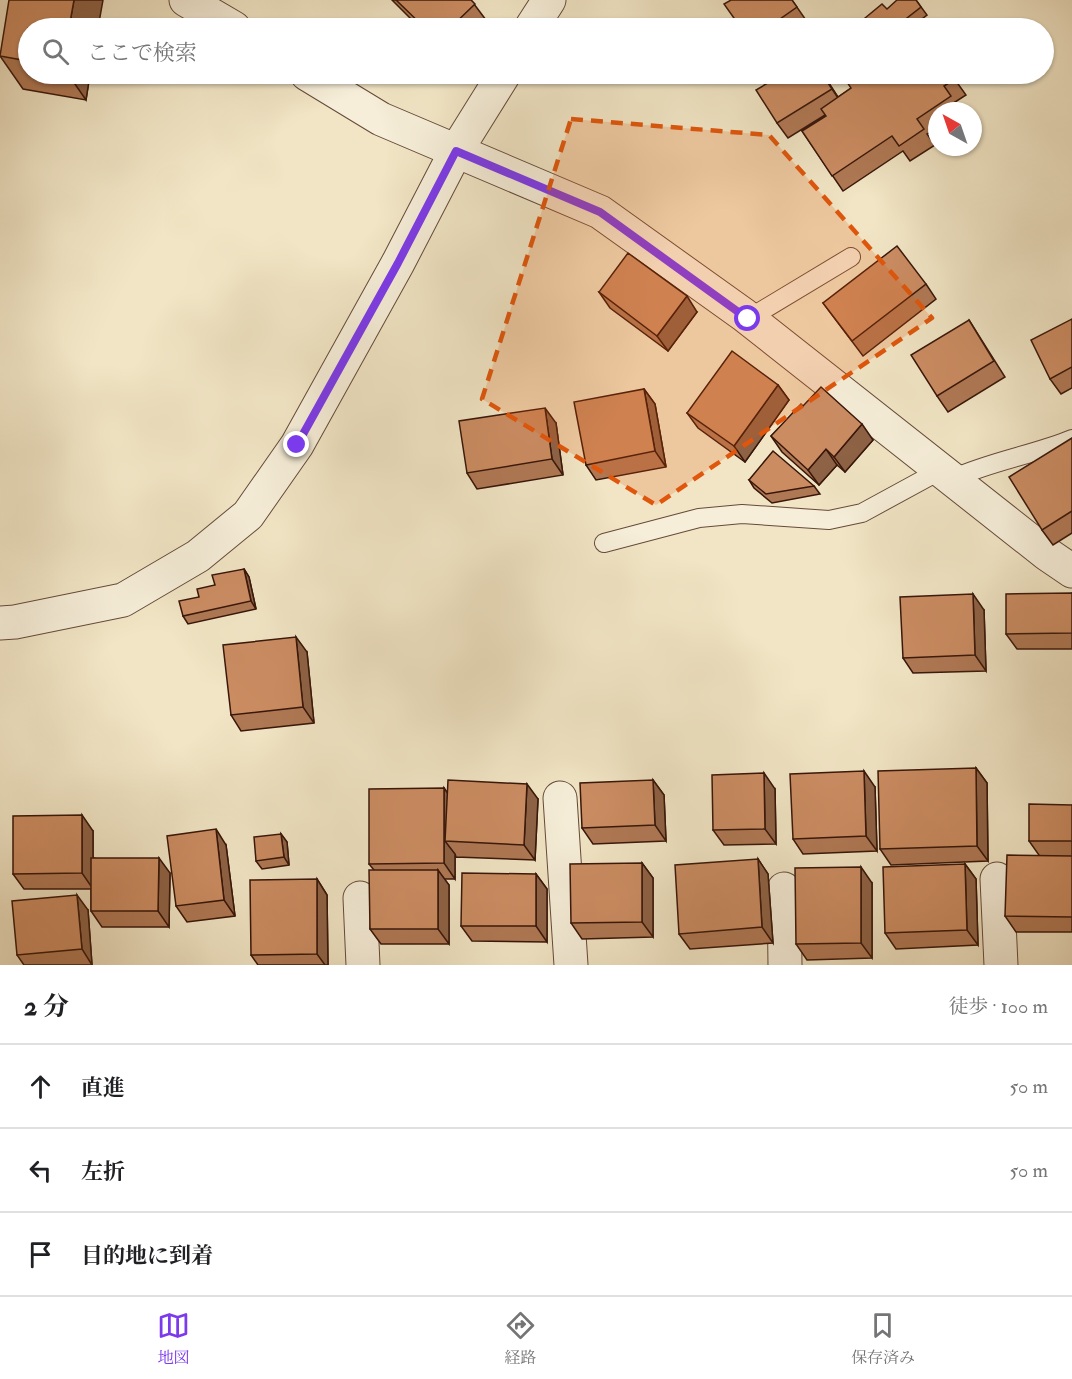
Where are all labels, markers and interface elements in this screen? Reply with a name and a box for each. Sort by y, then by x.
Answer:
search box [18,18,1054,84]
icon: search [39,35,72,68]
text: ここで検索 [87,39,197,67]
north arrow [928,102,982,156]
route start [734,305,760,331]
route end [283,431,309,457]
text: 2 分 [24,991,69,1023]
text: 徒歩 · 100 m [948,994,1048,1019]
icon: ahead [24,1070,57,1103]
text: 直進 [81,1074,125,1102]
text: 50 m [1009,1074,1048,1099]
icon: left [24,1154,57,1187]
text: 左折 [81,1158,125,1186]
text: 50 m [1009,1158,1048,1183]
icon: arrive [24,1238,57,1271]
text: 目的地に到着 [81,1242,213,1270]
tab: 地図 [157,1309,190,1368]
tab: 経路 [504,1309,537,1368]
tab: 保存済み [851,1309,915,1368]

